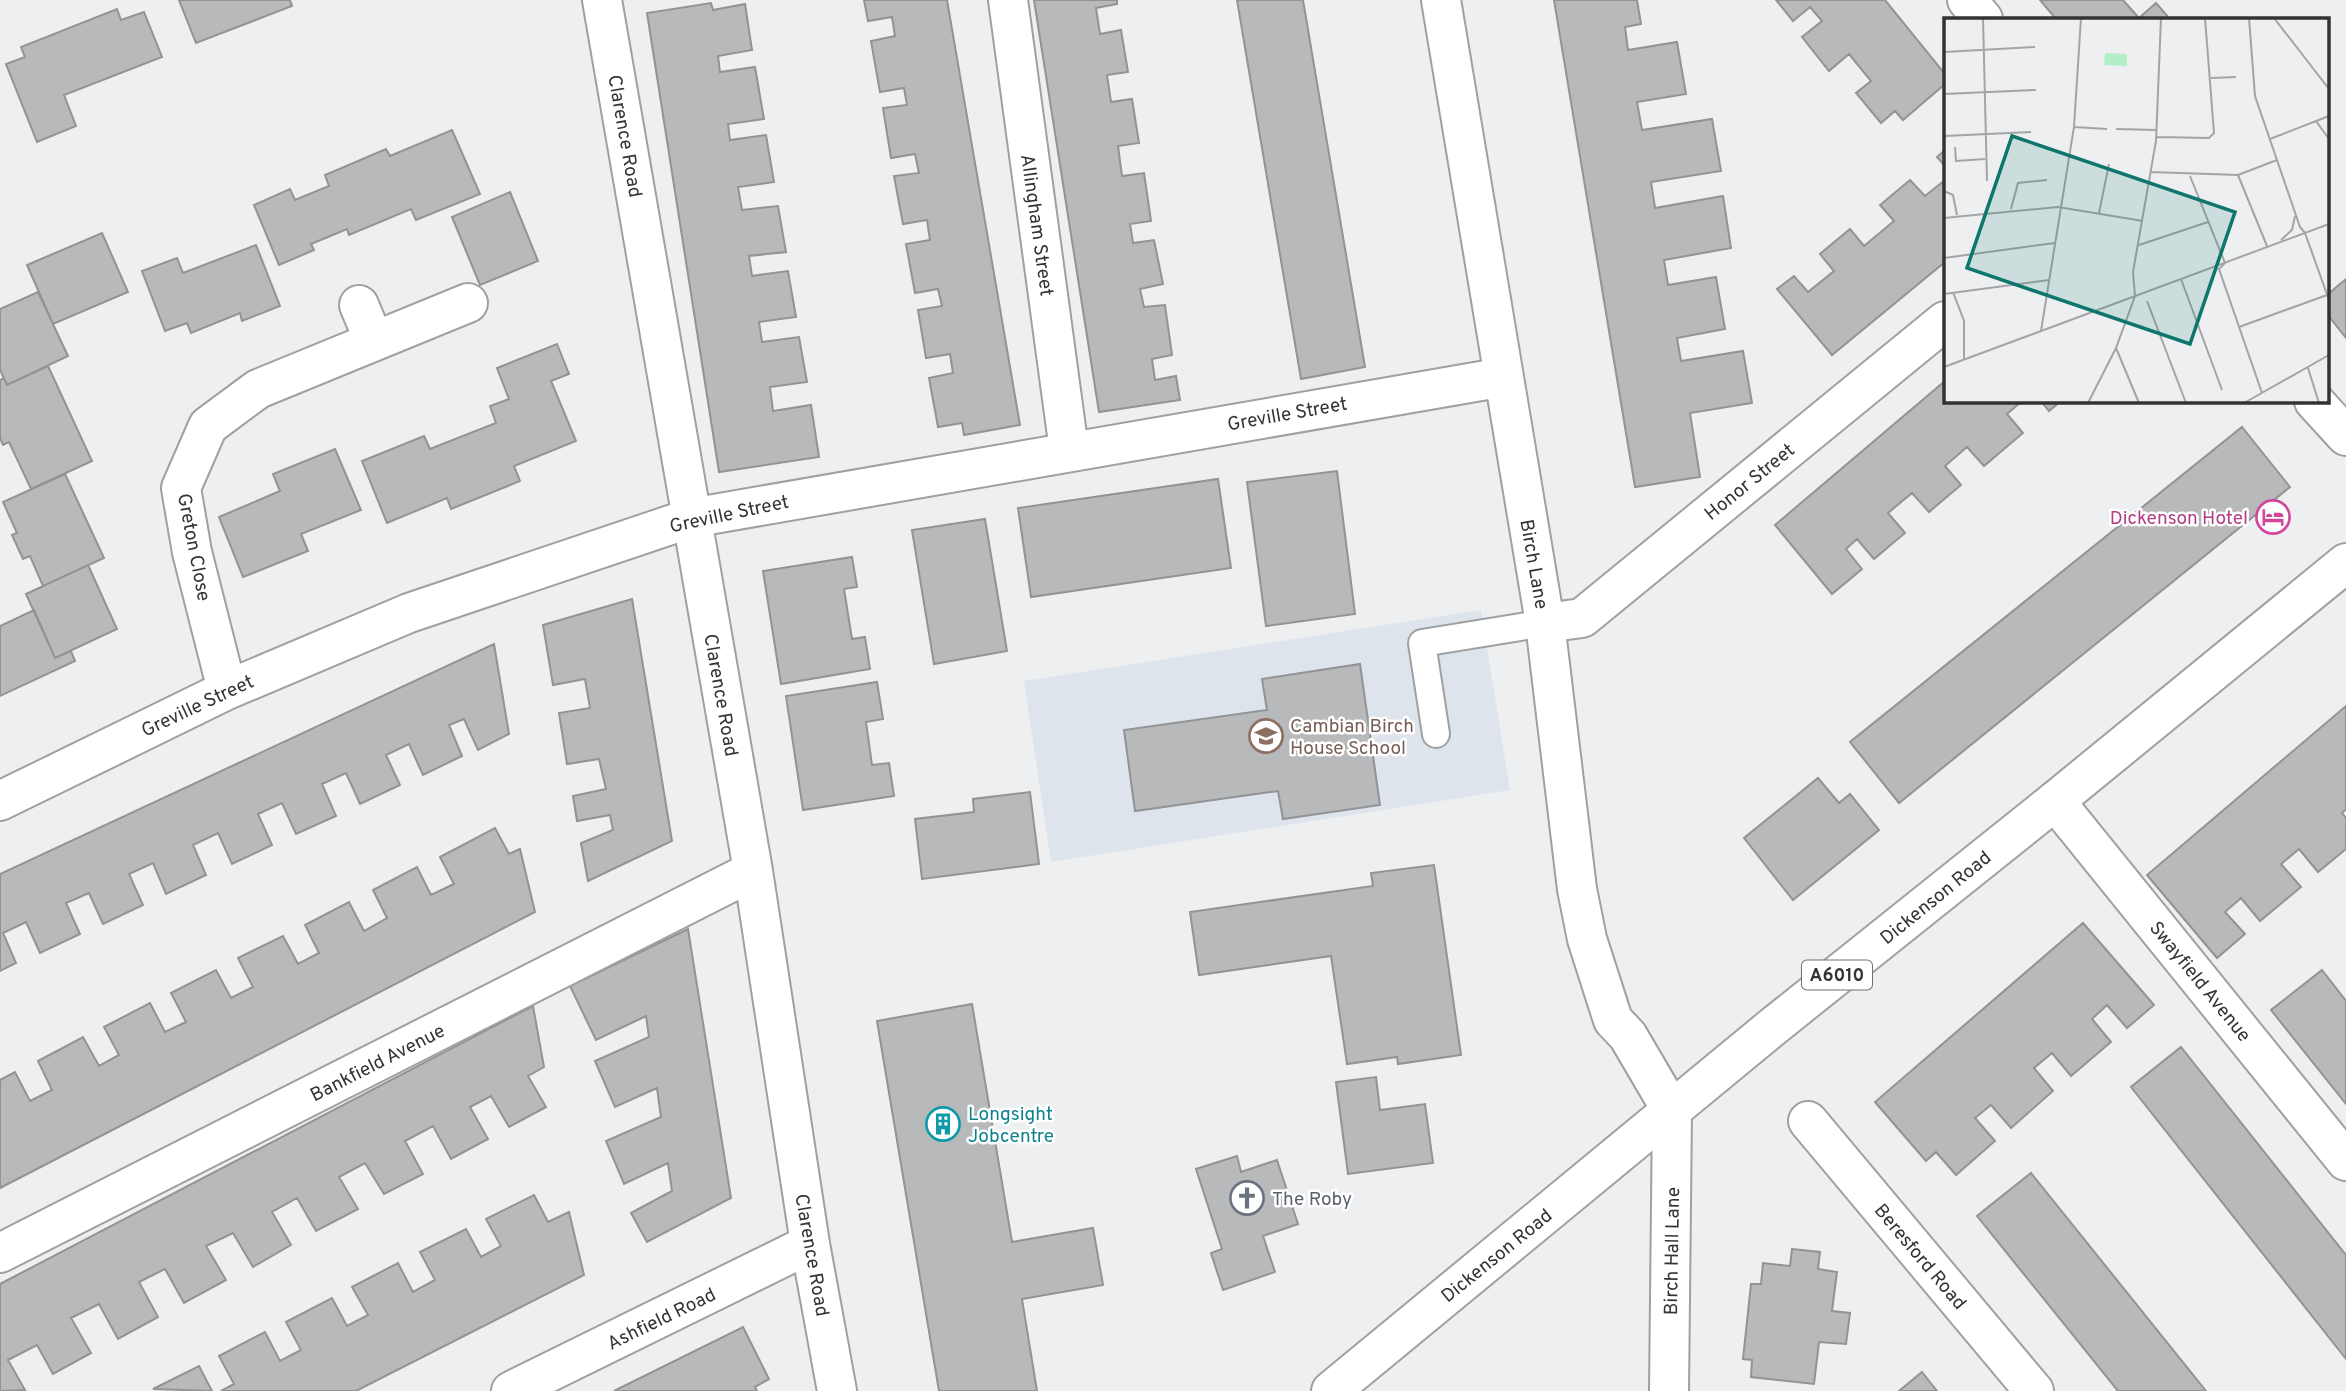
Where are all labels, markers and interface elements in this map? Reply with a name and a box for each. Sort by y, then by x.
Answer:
inset map [1944,18,2328,402]
street label: Clarence Road [601,73,647,200]
street label: Allingham Street [1014,153,1058,298]
street label: Greville Street [1226,393,1349,437]
street label: Honor Street [1700,439,1800,526]
street label: Greton Close [171,491,215,603]
street label: Greville Street [668,491,791,539]
hotel icon: Dickenson Hotel [2254,498,2292,536]
place label: Dickenson Hotel [2110,507,2248,531]
street label: Birch Lane [1513,517,1553,611]
street label: Clarence Road [697,632,743,759]
street label: Greville Street [138,670,258,743]
place label: Cambian Birch House School [1290,715,1414,761]
school or university icon: Cambian Birch House School [1247,717,1285,755]
street label: Dickenson Road [1876,846,1997,951]
street label: Swayfield Avenue [2143,917,2255,1047]
road number: A6010 [1802,960,1872,990]
street label: Bankfield Avenue [307,1020,449,1108]
place label: Longsight Jobcentre [968,1103,1054,1149]
building icon: Longsight Jobcentre [924,1105,962,1143]
church icon: The Roby [1228,1179,1266,1217]
street label: Birch Hall Lane [1660,1187,1686,1315]
place label: The Roby [1272,1188,1352,1212]
street label: Clarence Road [788,1192,834,1319]
street label: Beresford Road [1868,1199,1971,1315]
street label: Dickenson Road [1437,1204,1558,1309]
street label: Ashfield Road [604,1283,720,1356]

